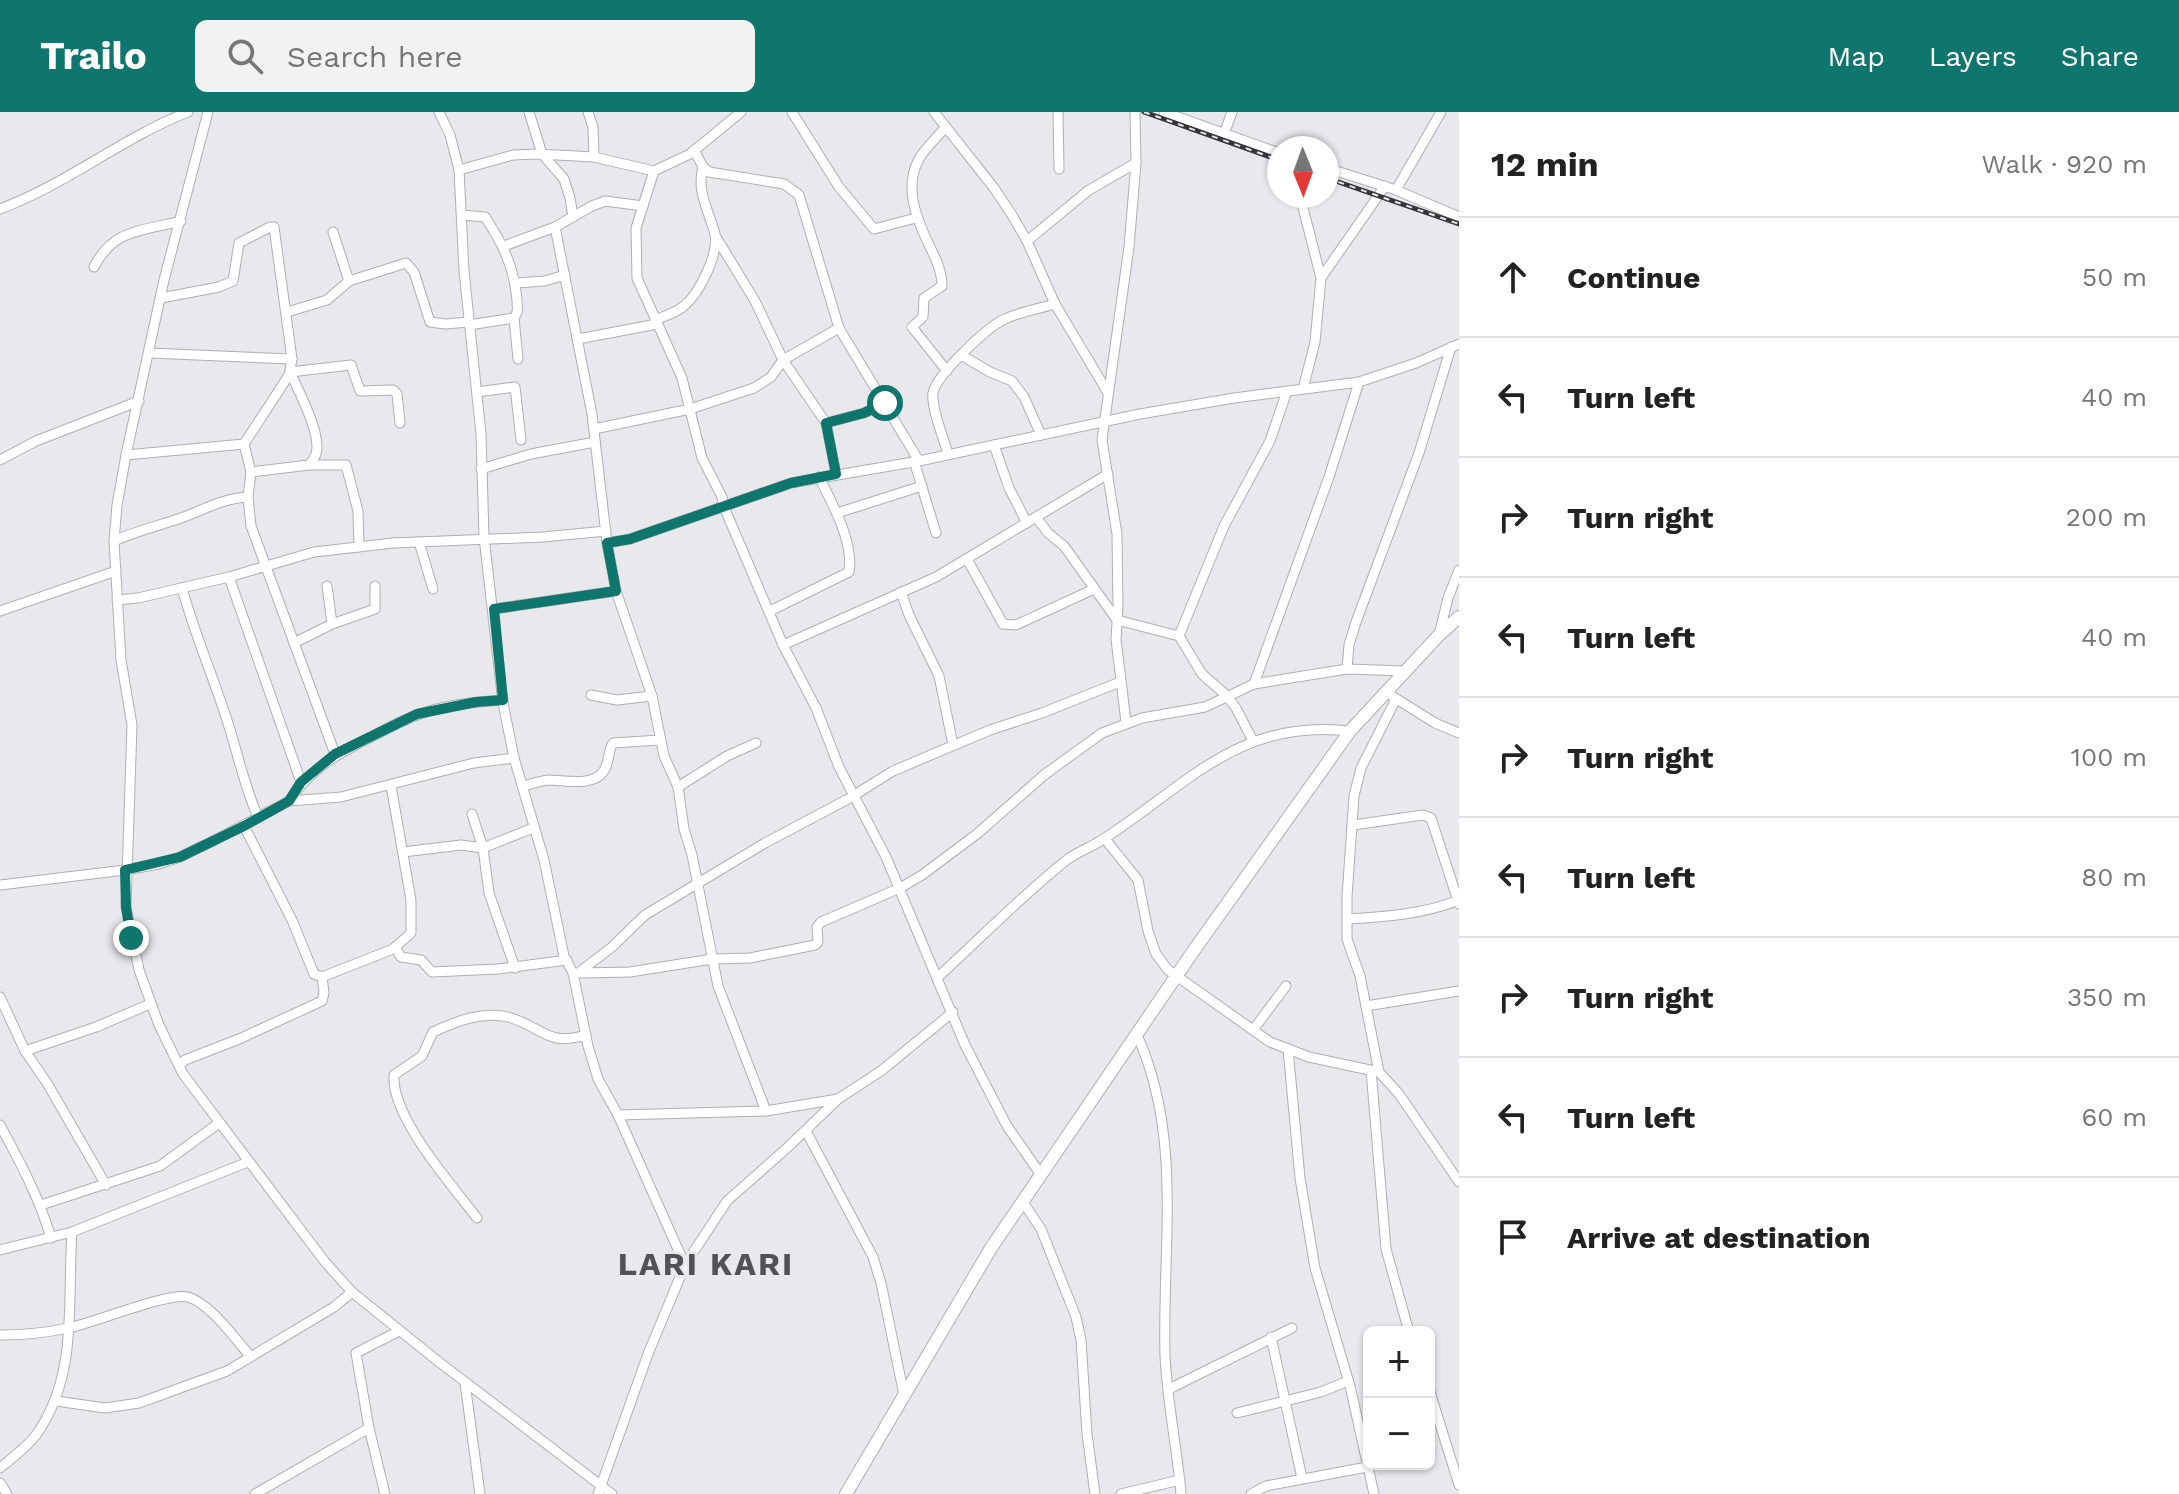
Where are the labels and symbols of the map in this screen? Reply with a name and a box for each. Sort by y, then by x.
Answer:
north arrow [1267,136,1339,208]
route start [867,385,903,421]
route end [113,920,149,956]
district label: LARI KARI [618,1245,794,1283]

